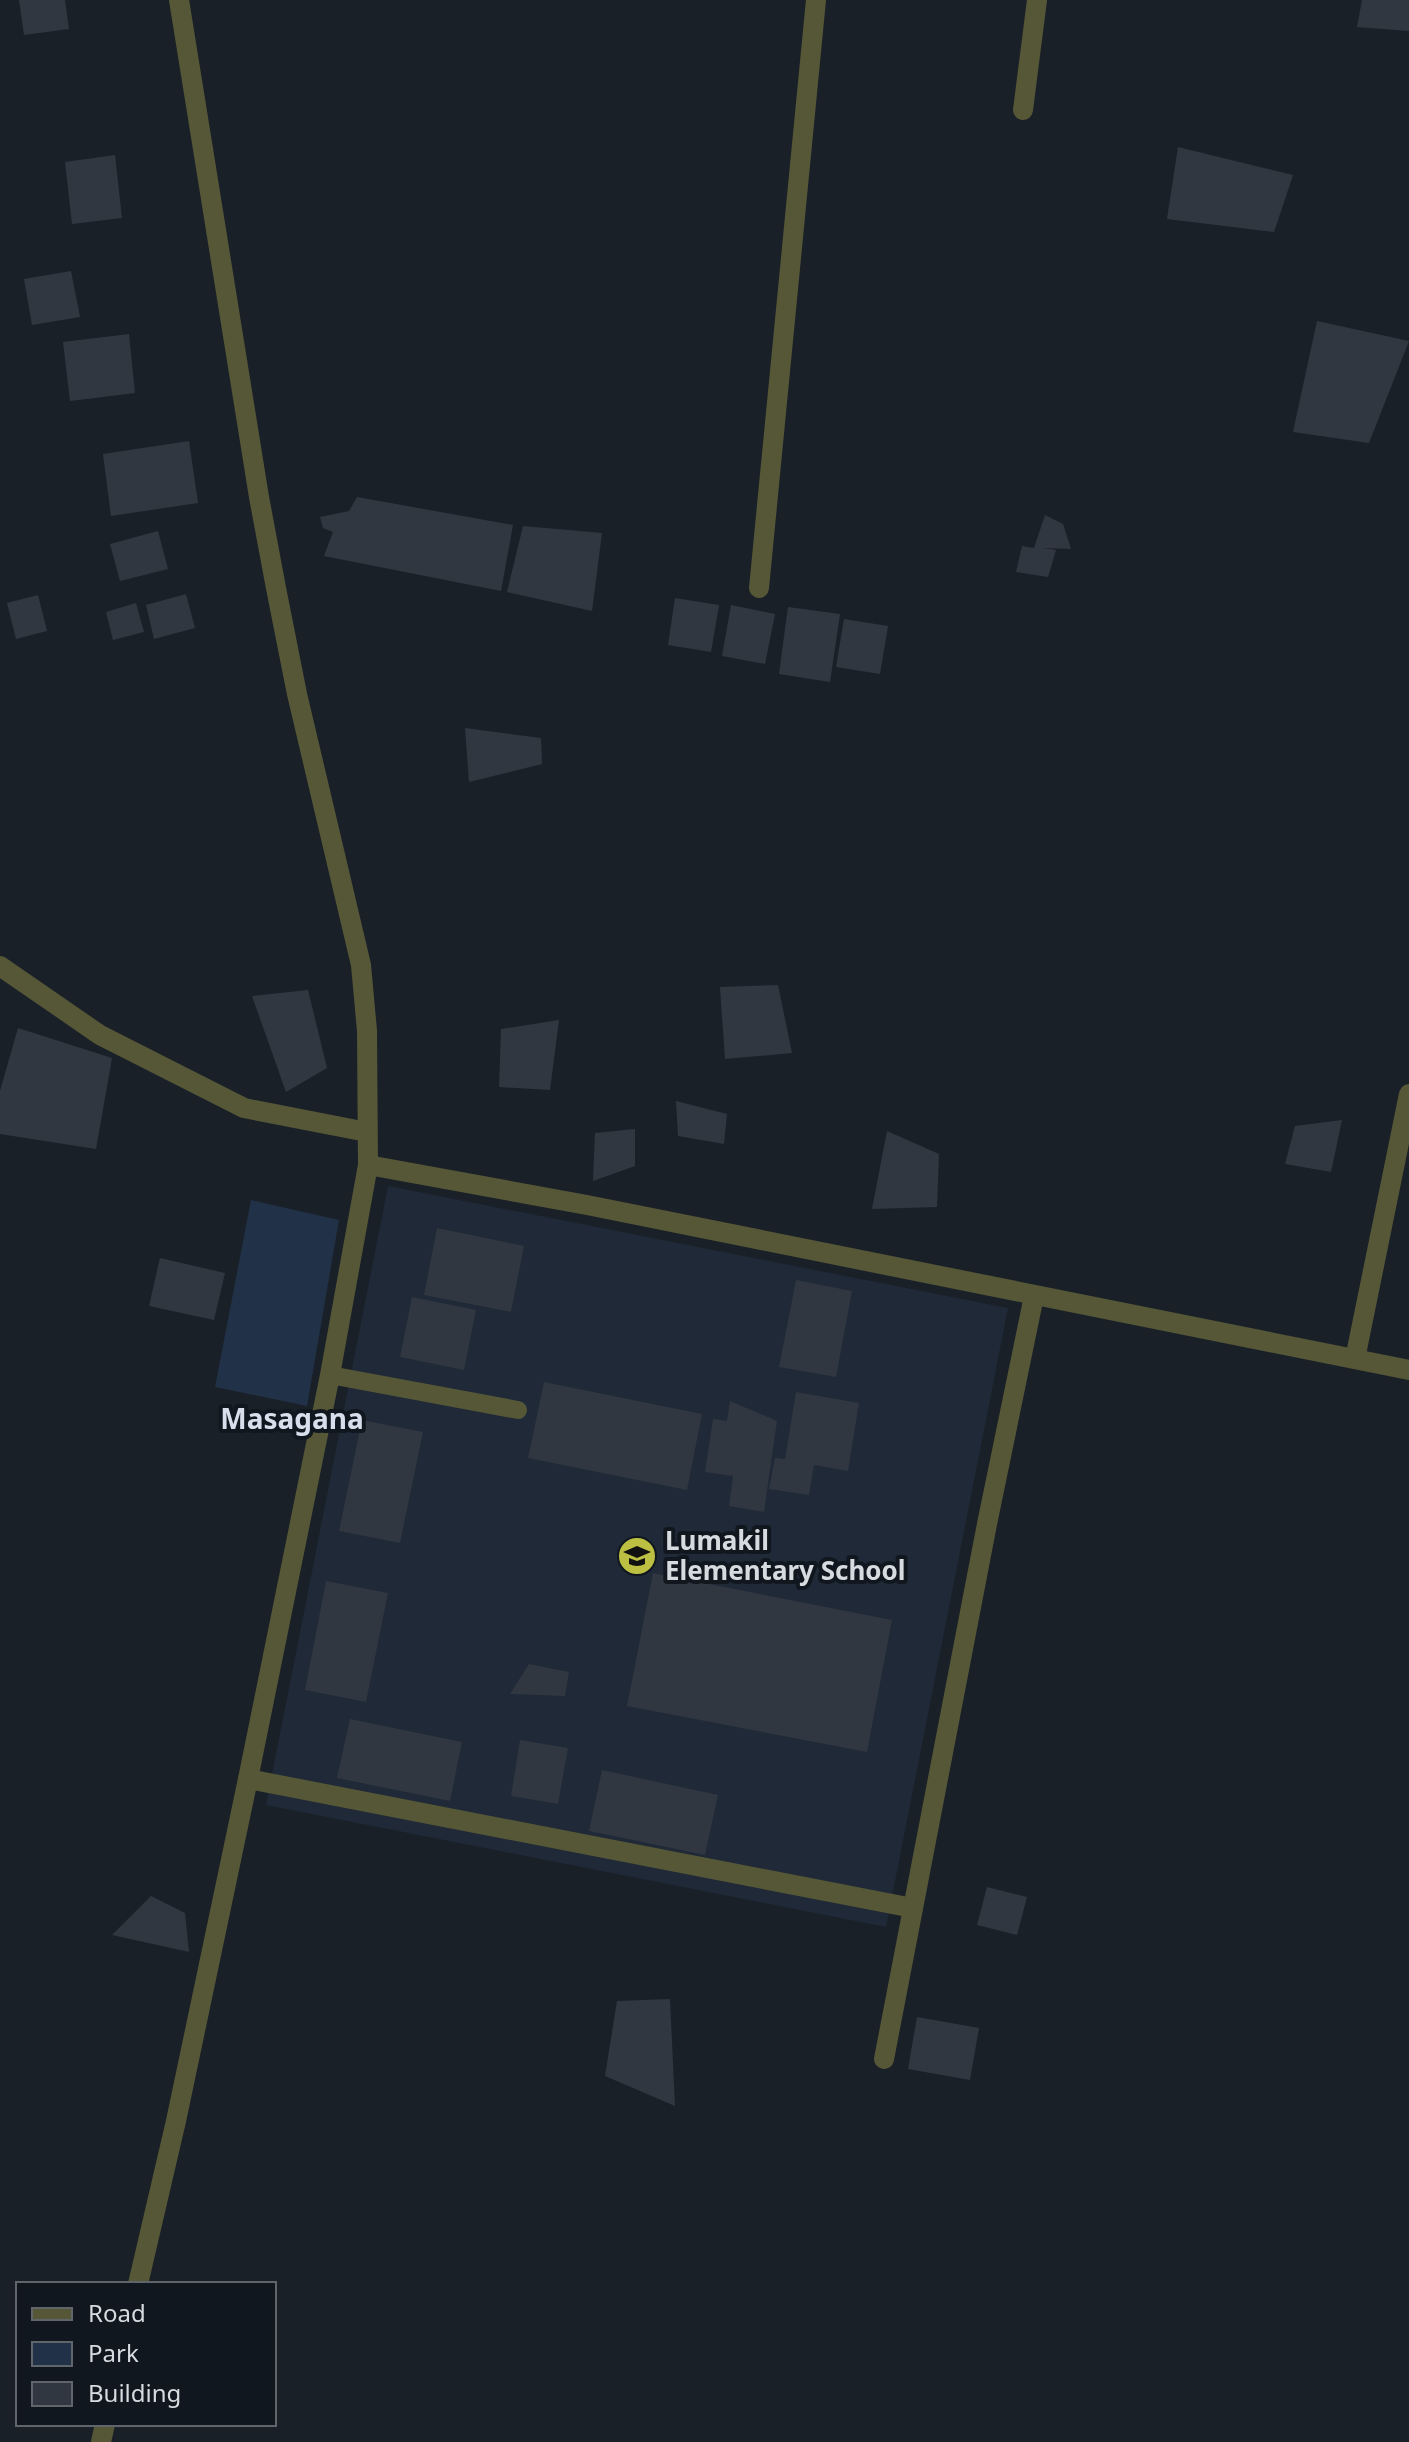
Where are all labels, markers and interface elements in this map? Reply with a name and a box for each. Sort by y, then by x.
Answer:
district label: Masagana [220,1399,364,1437]
place label: Lumakil Elementary School [665,1522,906,1588]
school or university icon: Lumakil Elementary School [616,1535,658,1577]
legend [16,2282,276,2426]
text: Road [88,2296,146,2329]
text: Park [88,2336,139,2369]
text: Building [88,2376,181,2409]

